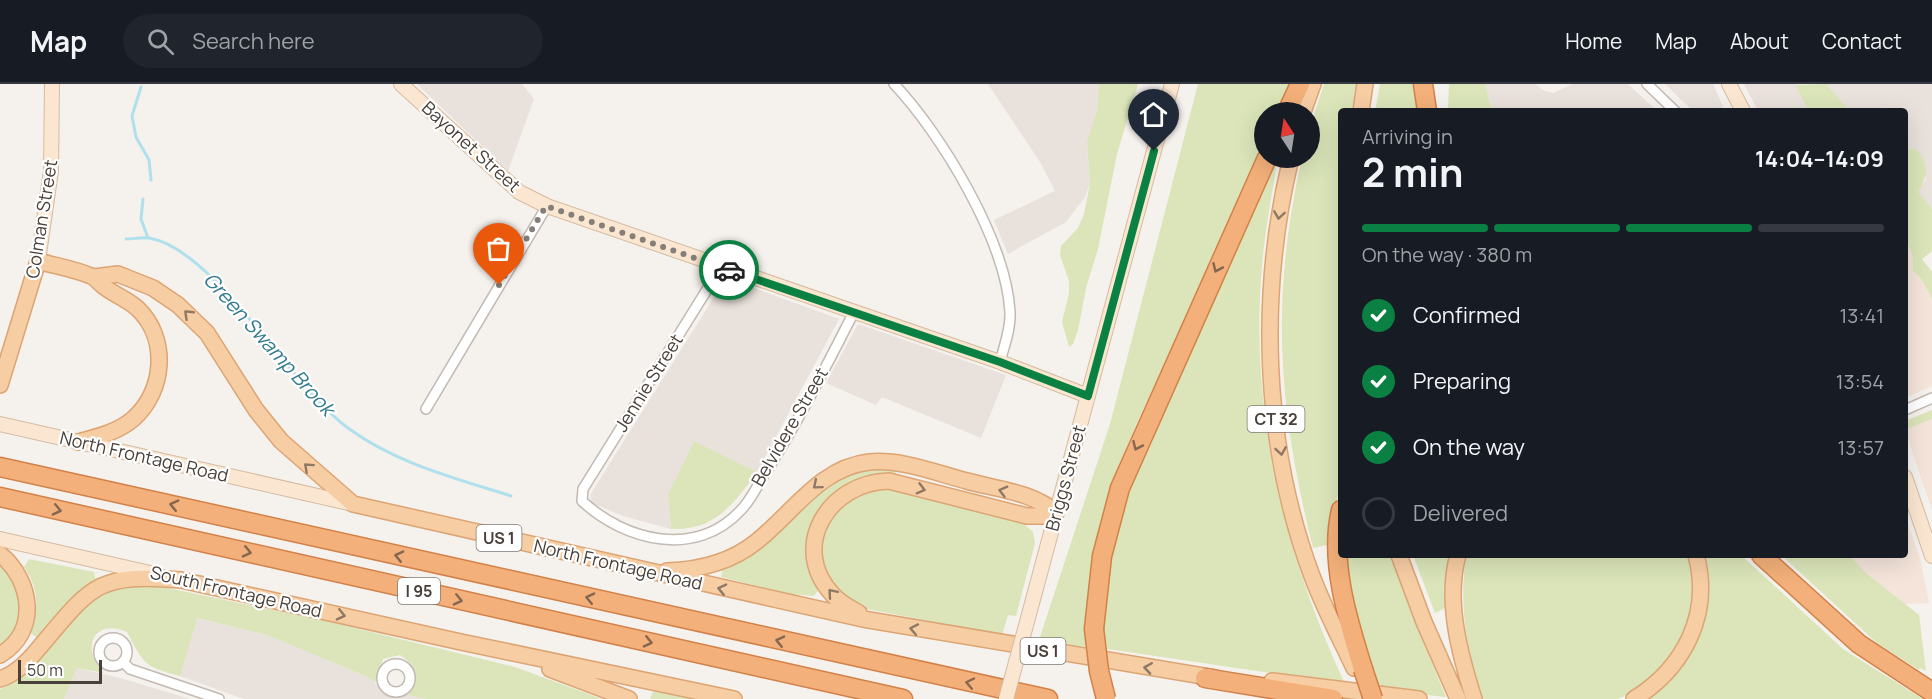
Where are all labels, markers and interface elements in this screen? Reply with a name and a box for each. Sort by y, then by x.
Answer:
search box [123,14,543,68]
text: Map [30,22,87,60]
icon: search [144,25,177,58]
text: Search here [192,26,315,56]
text: Home [1565,27,1622,55]
text: Map [1655,27,1697,55]
text: About [1730,27,1789,55]
text: Contact [1822,27,1902,55]
pin [1128,89,1179,151]
street label: Bayonet Street [417,95,526,197]
icon: home [1137,98,1170,131]
north arrow [1254,102,1320,168]
map controls [1254,102,1320,168]
text: Arriving in [1362,123,1453,150]
text: 14:04–14:09 [1755,144,1884,174]
text: 2 min [1362,145,1463,199]
street label: Colman Street [20,158,62,280]
one-way arrow [1274,210,1286,219]
pin [473,223,524,285]
icon: bag [482,232,515,265]
courier [699,240,759,300]
text: On the way · 380 m [1362,241,1532,268]
icon: car [713,254,746,287]
one-way arrow [1212,262,1224,273]
water label: Green Swamp Brook [198,266,343,423]
icon: check [1362,299,1395,332]
text: Confirmed [1413,300,1521,330]
text: 13:41 [1840,302,1884,329]
one-way arrow [184,310,195,321]
street label: Jennie Street [609,329,688,436]
street label: Belvidere Street [745,363,833,490]
icon: check [1362,365,1395,398]
text: Preparing [1413,366,1511,396]
text: 13:54 [1836,368,1884,395]
road number: CT 32 [1248,406,1304,432]
street label: Briggs Street [1039,422,1091,533]
street label: North Frontage Road [58,425,231,487]
icon: check [1362,431,1395,464]
text: On the way [1413,432,1525,462]
text: 13:57 [1838,434,1884,461]
one-way arrow [1132,440,1144,451]
one-way arrow [1274,446,1286,455]
one-way arrow [304,463,315,474]
one-way arrow [813,478,824,489]
one-way arrow [916,481,926,494]
one-way arrow [998,485,1008,498]
text: Delivered [1413,498,1508,528]
one-way arrow [169,500,179,513]
one-way arrow [52,503,62,516]
road number: US 1 [476,525,522,551]
street label: North Frontage Road [532,533,705,595]
one-way arrow [242,545,252,558]
one-way arrow [394,550,404,563]
street label: South Frontage Road [148,560,324,622]
road number: I 95 [398,578,440,604]
one-way arrow [717,583,727,596]
one-way arrow [828,589,839,600]
one-way arrow [453,592,463,605]
one-way arrow [585,592,595,605]
one-way arrow [336,608,346,621]
one-way arrow [909,623,919,636]
one-way arrow [643,635,653,648]
one-way arrow [775,635,785,648]
road number: US 1 [1020,638,1066,664]
scale bar [18,657,102,684]
text: 50 m [27,659,63,681]
one-way arrow [1143,662,1153,675]
one-way arrow [965,677,975,690]

